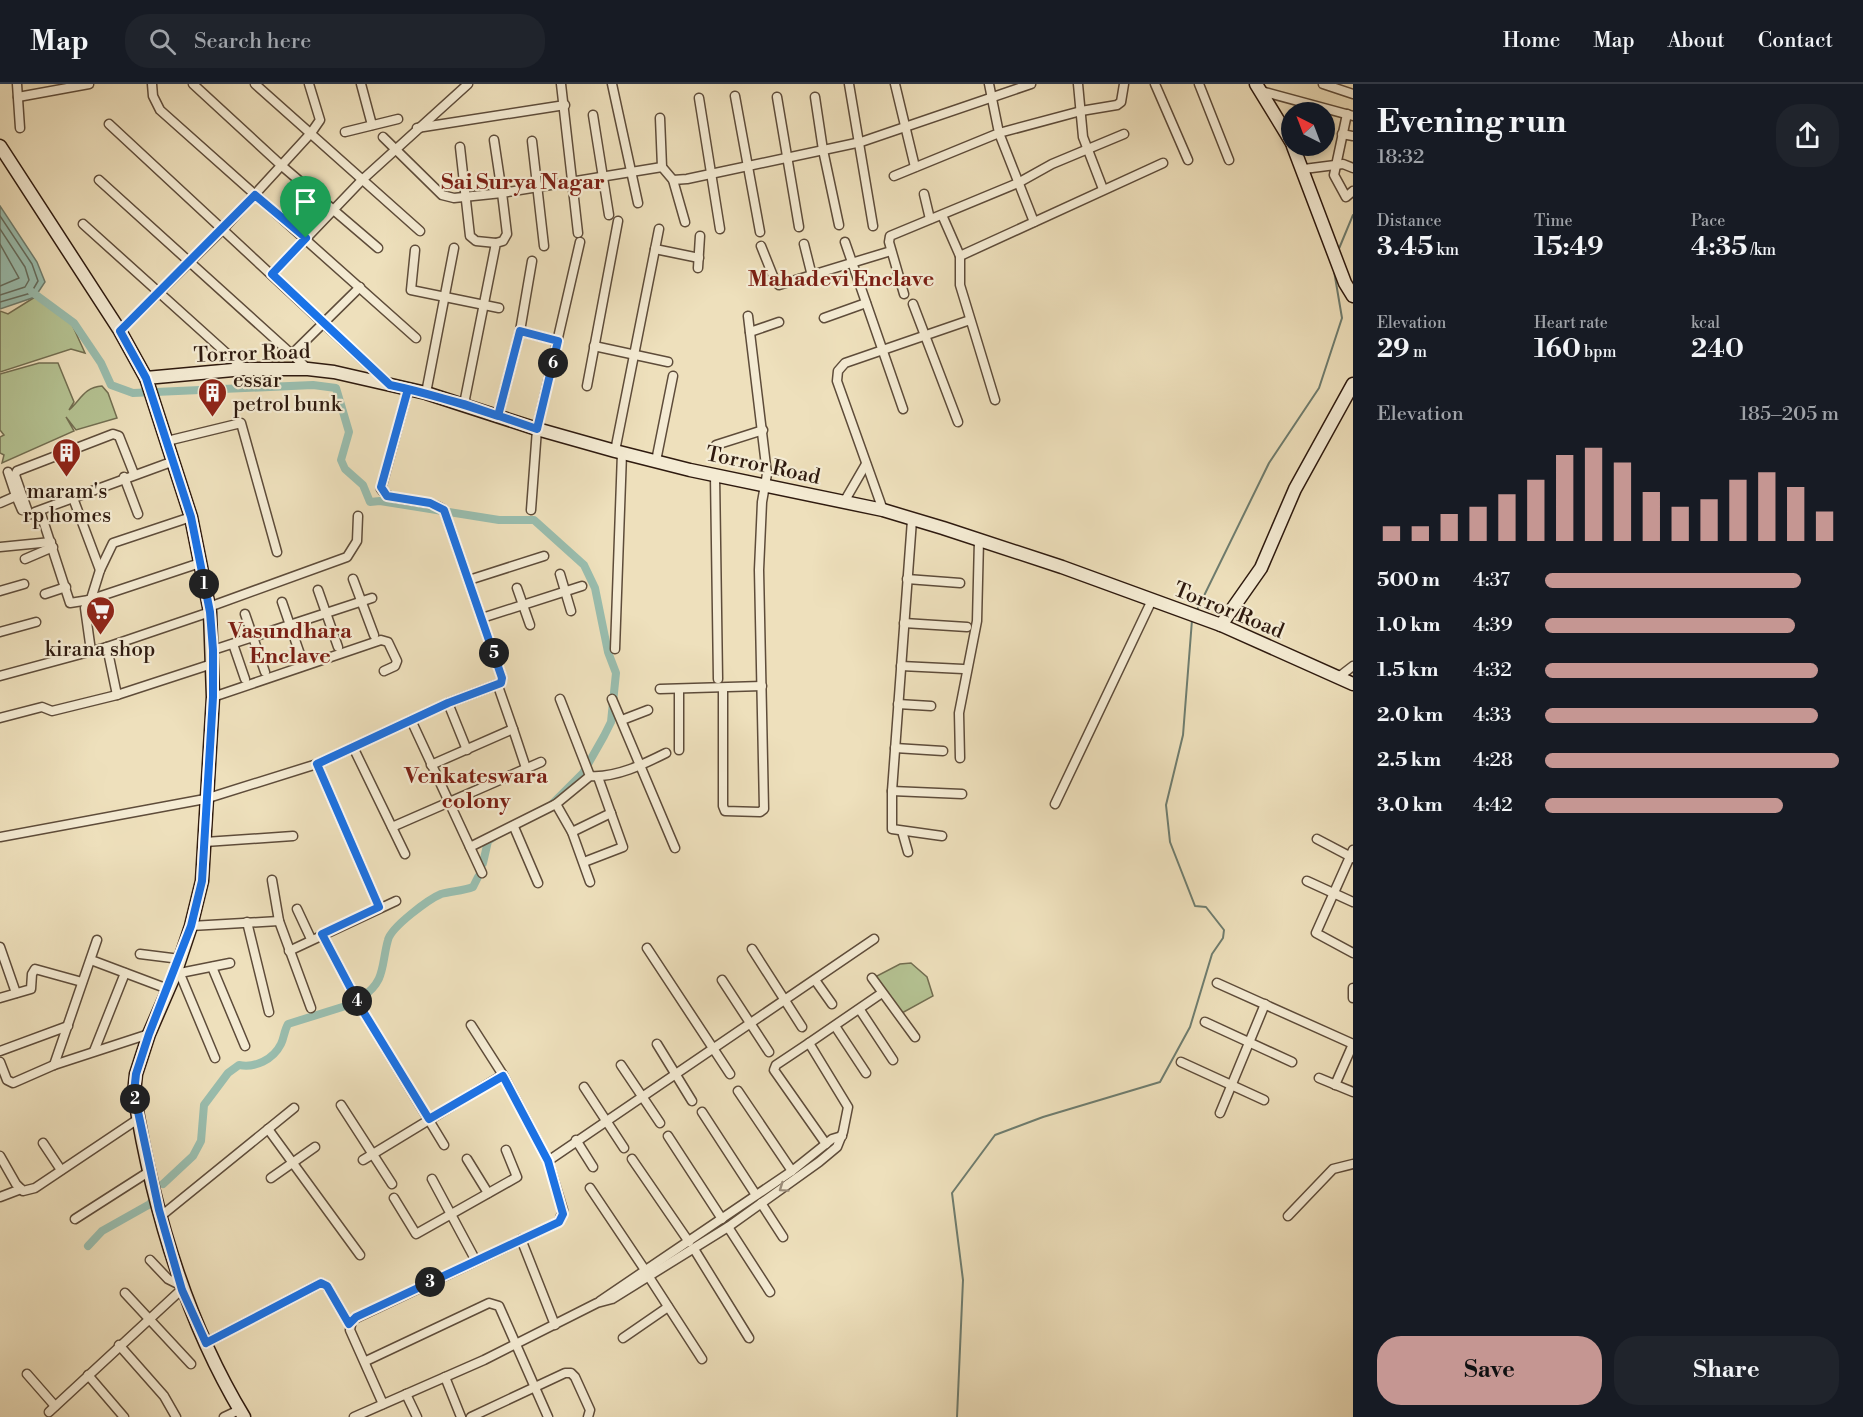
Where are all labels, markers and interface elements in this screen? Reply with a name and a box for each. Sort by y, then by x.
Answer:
search box [125,14,545,68]
text: Map [30,24,89,59]
icon: search [146,25,179,58]
text: Search here [194,28,311,55]
text: Home [1503,28,1560,54]
text: Map [1593,28,1635,54]
text: About [1668,28,1725,54]
text: Contact [1758,28,1833,54]
north arrow [1281,102,1335,156]
map controls [1281,102,1335,156]
text: Evening run [1377,102,1566,143]
button: share [1776,104,1839,167]
text: 18:32 [1377,145,1424,170]
district label: Sai Surya Nagar [441,169,605,196]
pin [280,176,331,238]
icon: arrive [289,185,322,218]
text: Distance [1377,211,1442,231]
text: Time [1534,211,1573,231]
text: Pace [1691,211,1725,231]
text: 3.45 [1377,231,1433,263]
text: 15:49 [1534,231,1604,263]
text: 4:35 [1691,231,1747,263]
text: km [1433,240,1459,260]
text: /km [1747,240,1776,260]
district label: Mahadevi Enclave [748,266,934,293]
text: Elevation [1377,313,1446,333]
text: Heart rate [1534,313,1608,333]
text: kcal [1691,313,1720,333]
text: 29 [1377,333,1410,365]
text: 160 [1534,333,1581,365]
text: 240 [1691,333,1744,365]
street label: Torror Road [193,339,311,369]
text: m [1410,342,1427,362]
text: bpm [1581,342,1617,362]
pin: 6 [538,348,568,378]
text: 6 [548,353,558,373]
place label: essar petrol bunk [233,368,343,418]
building icon: essar petrol bunk [196,376,228,418]
text: Elevation [1377,402,1464,427]
text: 185–205 m [1739,402,1839,427]
building icon: maram's rp homes [51,436,83,478]
street label: Torror Road [703,441,823,491]
place label: maram's rp homes [23,479,111,529]
text: 500 m [1377,568,1440,593]
text: 4:37 [1473,568,1510,593]
pin: 1 [189,569,219,599]
text: 1 [200,574,208,594]
street label: Torror Road [1170,577,1288,645]
supermarket icon: kirana shop [84,594,116,636]
text: 1.0 km [1377,613,1441,638]
text: 4:39 [1473,613,1513,638]
district label: Vasundhara Enclave [227,618,353,670]
place label: kirana shop [45,637,155,663]
pin: 5 [479,638,509,668]
text: 5 [489,643,499,663]
text: 1.5 km [1377,658,1438,683]
text: 4:32 [1473,658,1512,683]
text: 2.0 km [1377,703,1443,728]
text: 4:33 [1473,703,1512,728]
text: 2.5 km [1377,748,1441,773]
text: 4:28 [1473,748,1513,773]
district label: Venkateswara colony [403,763,549,815]
text: 3.0 km [1377,793,1443,818]
text: 4:42 [1473,793,1513,818]
pin: 4 [342,986,372,1016]
text: 4 [352,991,362,1011]
pin: 2 [120,1084,150,1114]
text: 2 [130,1089,140,1109]
one-way arrow [779,1180,790,1191]
pin: 3 [415,1267,445,1297]
text: 3 [425,1272,435,1292]
button: Save [1377,1336,1602,1405]
button: Share [1614,1336,1839,1405]

